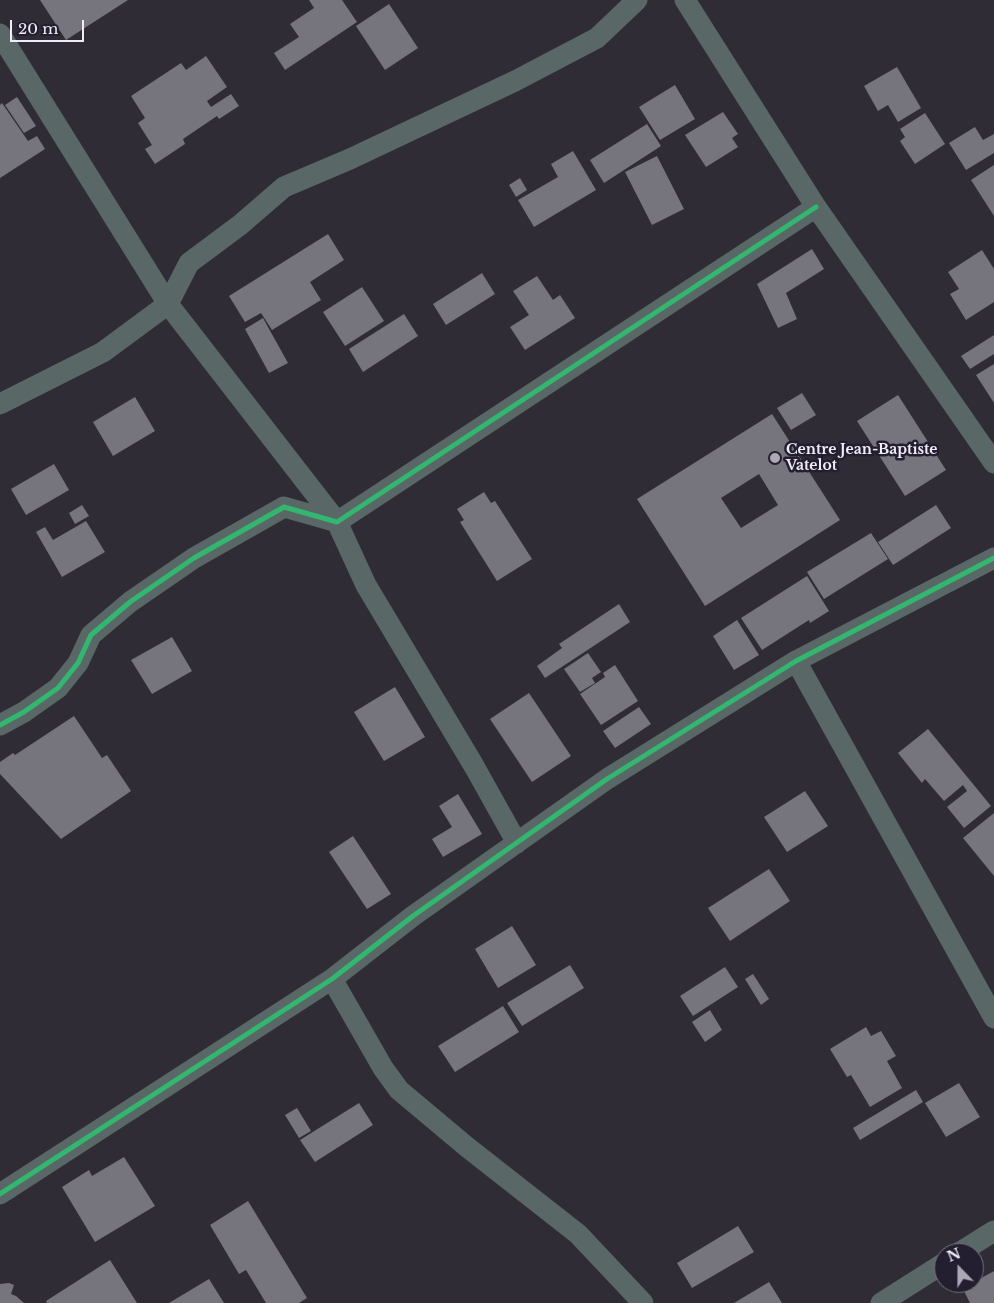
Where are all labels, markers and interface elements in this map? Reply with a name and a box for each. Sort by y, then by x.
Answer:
scale bar [12,10,86,42]
text: 20 m [18,19,58,38]
place label: Centre Jean-Baptiste Vatelot [786,442,938,474]
marker: Centre Jean-Baptiste Vatelot [768,451,782,465]
north arrow [934,1243,984,1293]
text: N [944,1244,963,1266]

